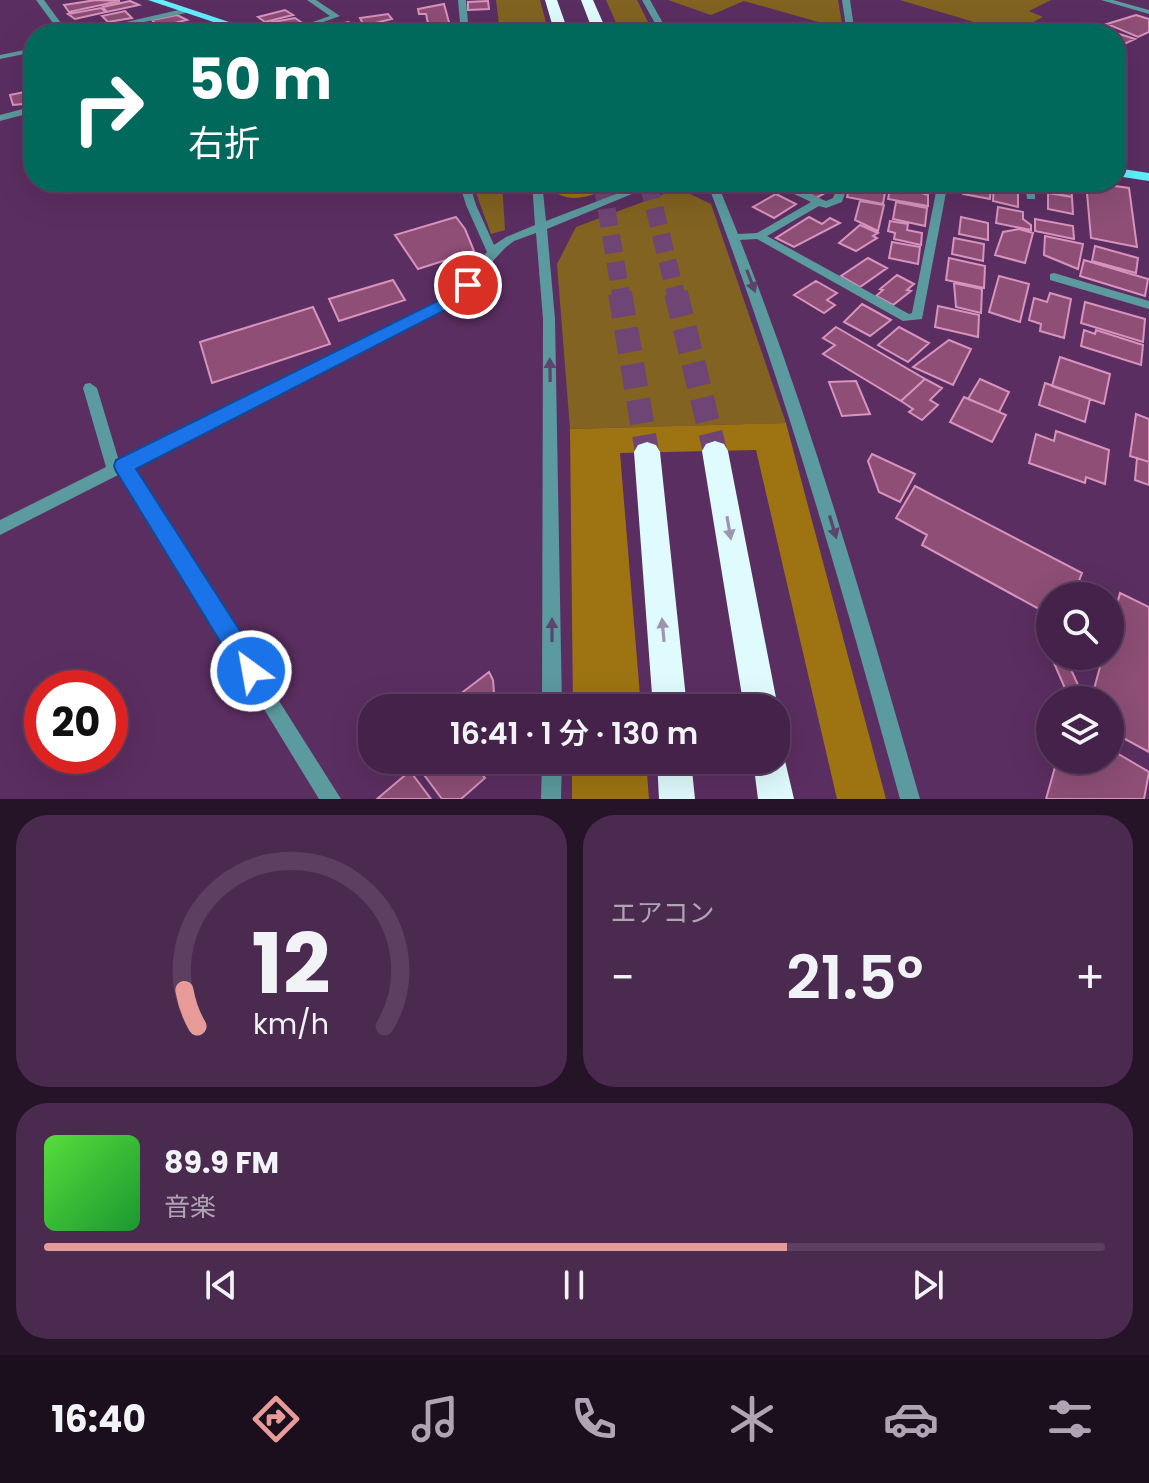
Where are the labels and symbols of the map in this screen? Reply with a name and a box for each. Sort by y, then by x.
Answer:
pin [434,251,502,319]
one-way arrow [745,269,758,293]
one-way arrow [544,357,556,382]
one-way arrow [723,515,735,540]
one-way arrow [827,516,840,540]
one-way arrow [546,617,558,642]
one-way arrow [657,617,670,642]
position arrow [209,629,293,713]
speed limit sign: 20 [24,670,128,774]

